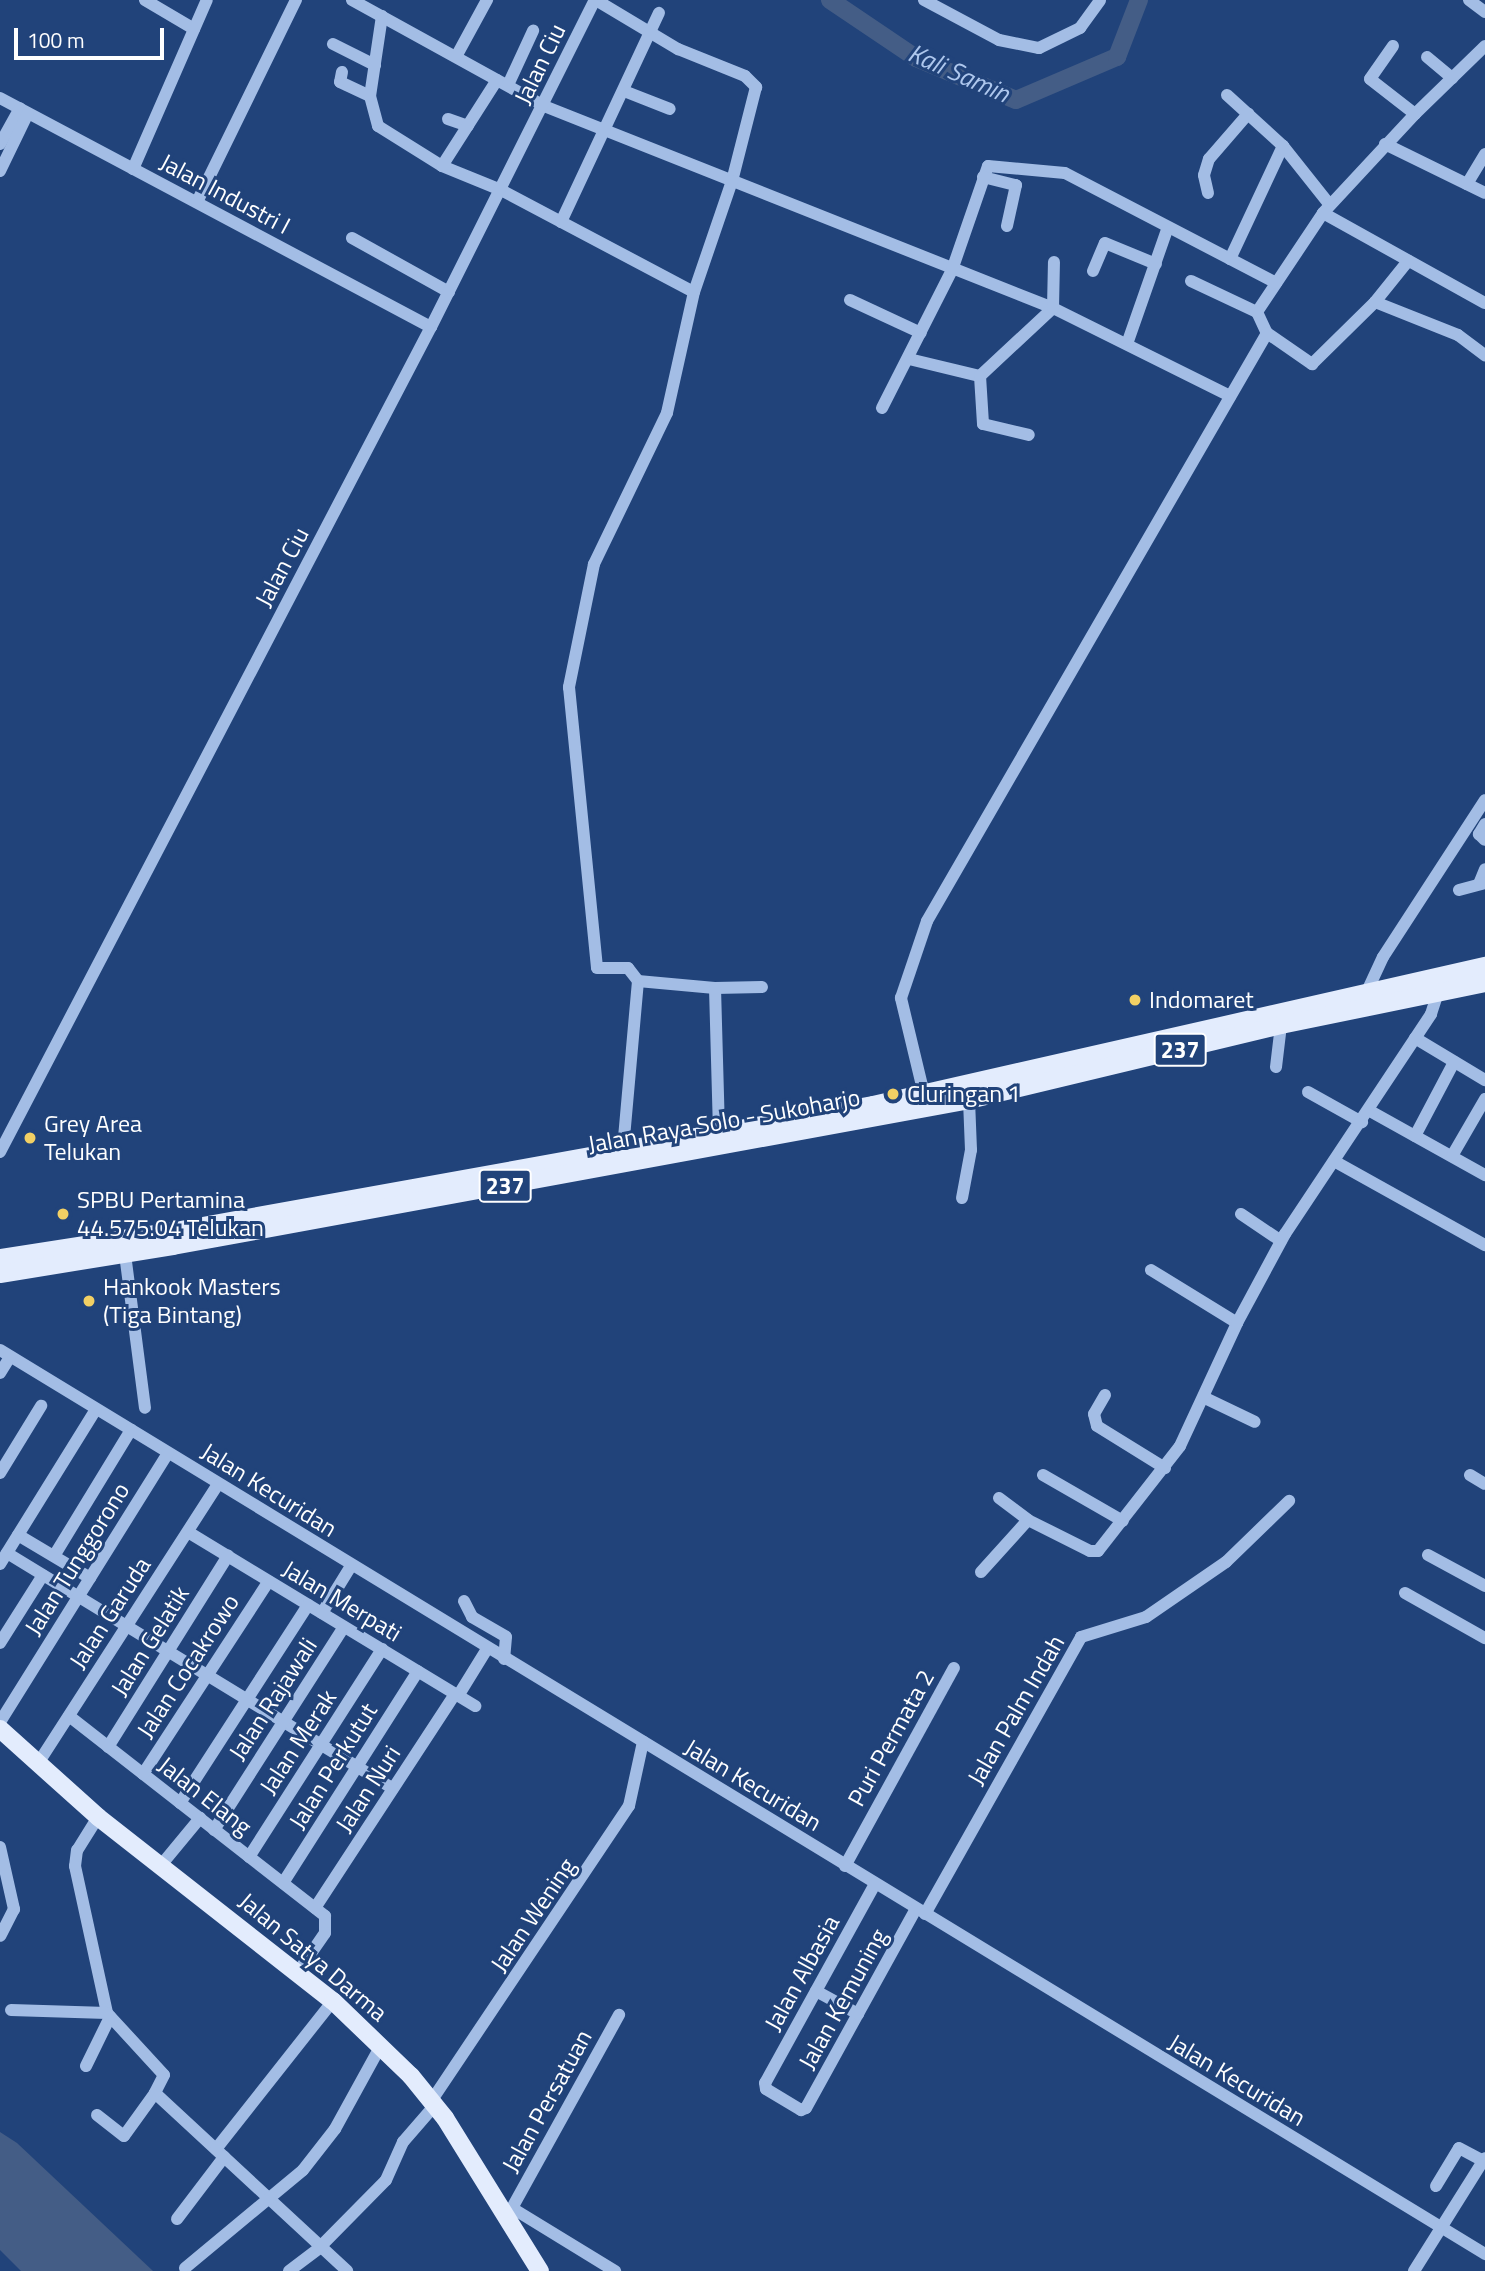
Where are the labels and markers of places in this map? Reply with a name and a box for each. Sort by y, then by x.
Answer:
place label: Indomaret [1149,986,1254,1014]
marker: Indomaret [1127,992,1143,1008]
place label: Cluringan 1 [907,1080,1021,1108]
marker: Cluringan 1 [885,1086,901,1102]
place label: Grey Area Telukan [44,1110,142,1166]
marker: Grey Area Telukan [22,1130,38,1146]
place label: SPBU Pertamina 44.575.04 Telukan [77,1186,264,1242]
marker: SPBU Pertamina 44.575.04 Telukan [55,1206,71,1222]
place label: Hankook Masters (Tiga Bintang) [103,1273,281,1329]
marker: Hankook Masters (Tiga Bintang) [81,1293,97,1309]

